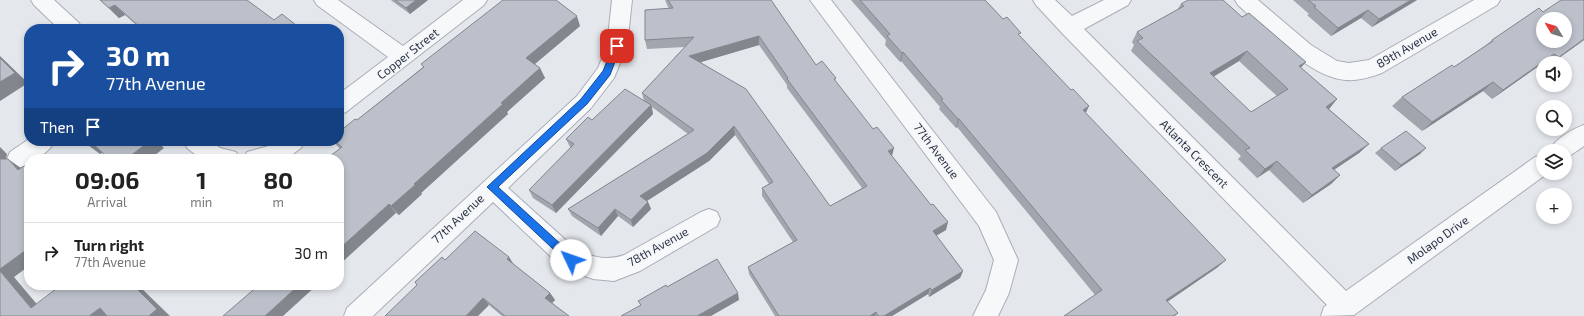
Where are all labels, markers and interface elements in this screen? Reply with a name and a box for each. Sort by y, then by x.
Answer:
north arrow [1536,12,1572,48]
map controls [1536,12,1572,224]
street label: Copper Street [374,24,441,82]
street label: 89th Avenue [1373,24,1440,70]
pin [600,29,634,63]
icon: arrive [606,35,628,57]
text: 30 m [106,38,170,72]
icon: right [40,40,92,92]
button: sound [1536,56,1572,92]
text: 77th Avenue [106,72,206,94]
button: search [1536,100,1572,136]
icon: arrive [82,116,104,138]
street label: Atlanta Crescent [1158,116,1232,191]
text: Then [40,118,74,136]
street label: 77th Avenue [911,120,962,181]
button: layers [1536,144,1572,180]
text: 09:06 [75,165,140,194]
text: 1 [196,165,207,194]
text: 80 [263,165,293,194]
button: + [1536,188,1572,224]
street label: 77th Avenue [428,190,486,246]
text: Arrival [87,194,127,210]
text: min [190,194,212,210]
text: m [273,194,284,210]
street label: Molapo Drive [1404,212,1471,266]
street label: 78th Avenue [625,224,690,269]
text: Turn right [74,236,144,254]
position arrow [550,239,592,281]
icon: right [40,242,62,264]
text: 30 m [294,244,328,262]
text: 77th Avenue [74,254,146,270]

